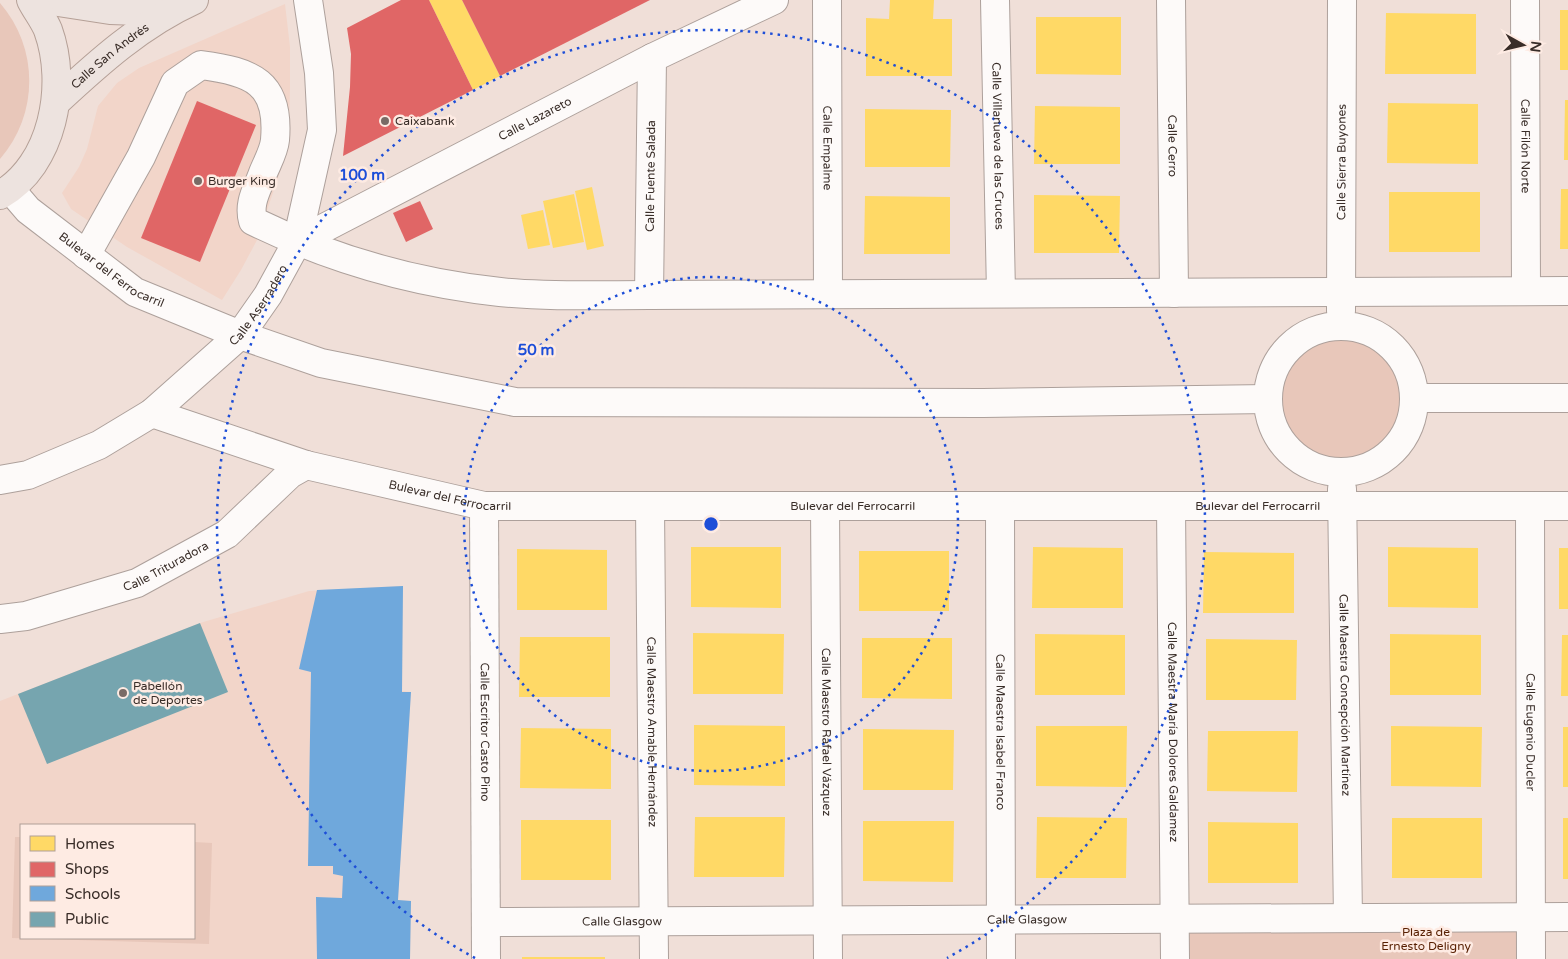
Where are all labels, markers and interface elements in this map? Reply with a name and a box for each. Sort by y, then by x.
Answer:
street label: Calle San Andrés [68,20,152,92]
north arrow [1498,20,1548,70]
text: N [1526,40,1545,53]
street label: Calle Villanueva de las Cruces [989,62,1007,230]
street label: Calle Lazareto [496,94,574,143]
street label: Calle Filón Norte [1518,99,1533,194]
street label: Calle Sierra Buyones [1334,104,1349,220]
street label: Calle Empalme [820,106,835,191]
place label: Caixabank [395,114,455,128]
marker: Caixabank [379,115,391,127]
street label: Calle Cerro [1165,115,1180,177]
street label: Calle Fuente Salada [643,120,658,232]
text: 100 m [339,166,385,184]
place label: Burger King [208,174,276,188]
marker: Burger King [192,175,204,187]
street label: Bulevar del Ferrocarril [56,229,166,310]
street label: Calle Aserradero [226,262,290,348]
text: 50 m [518,341,554,359]
street label: Bulevar del Ferrocarril [387,477,511,513]
street label: Bulevar del Ferrocarril [790,499,915,513]
street label: Bulevar del Ferrocarril [1195,499,1320,513]
centre of rings [702,515,720,533]
street label: Calle Trituradora [121,538,211,594]
street label: Calle Maestra Concepción Martínez [1336,594,1353,796]
street label: Calle Maestra María Dolores Galdamez [1165,622,1181,842]
street label: Calle Maestro Amable Hernández [644,637,660,827]
street label: Calle Maestro Rafael Vázquez [819,648,834,816]
street label: Calle Maestra Isabel Franco [993,654,1008,810]
street label: Calle Escritor Casto Pino [478,662,492,802]
street label: Calle Eugenio Ducler [1523,673,1538,791]
place label: Pabellón de Deportes [133,679,203,707]
marker: Pabellón de Deportes [117,687,129,699]
legend [20,824,195,939]
text: Homes [65,835,115,853]
text: Shops [65,860,109,878]
text: Schools [65,885,121,903]
text: Public [65,910,109,928]
street label: Calle Glasgow [987,912,1067,927]
street label: Calle Glasgow [582,914,662,929]
park label: Plaza de Ernesto Deligny [1381,925,1471,953]

